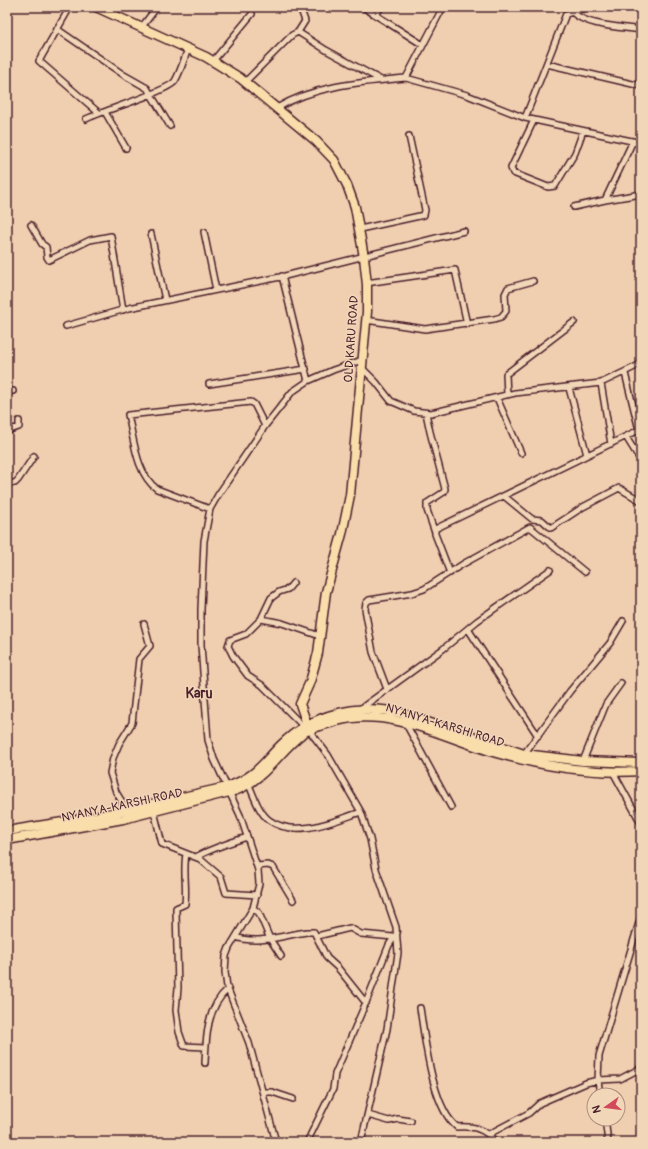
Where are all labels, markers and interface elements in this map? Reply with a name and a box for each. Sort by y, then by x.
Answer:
street label: OLD KARU ROAD [341,295,362,383]
district label: Karu [186,685,213,702]
street label: NYANYA-KARSHI ROAD [384,700,506,751]
street label: NYANYA-KARSHI ROAD [60,785,184,826]
north arrow [586,1087,626,1127]
text: N [589,1104,604,1114]

